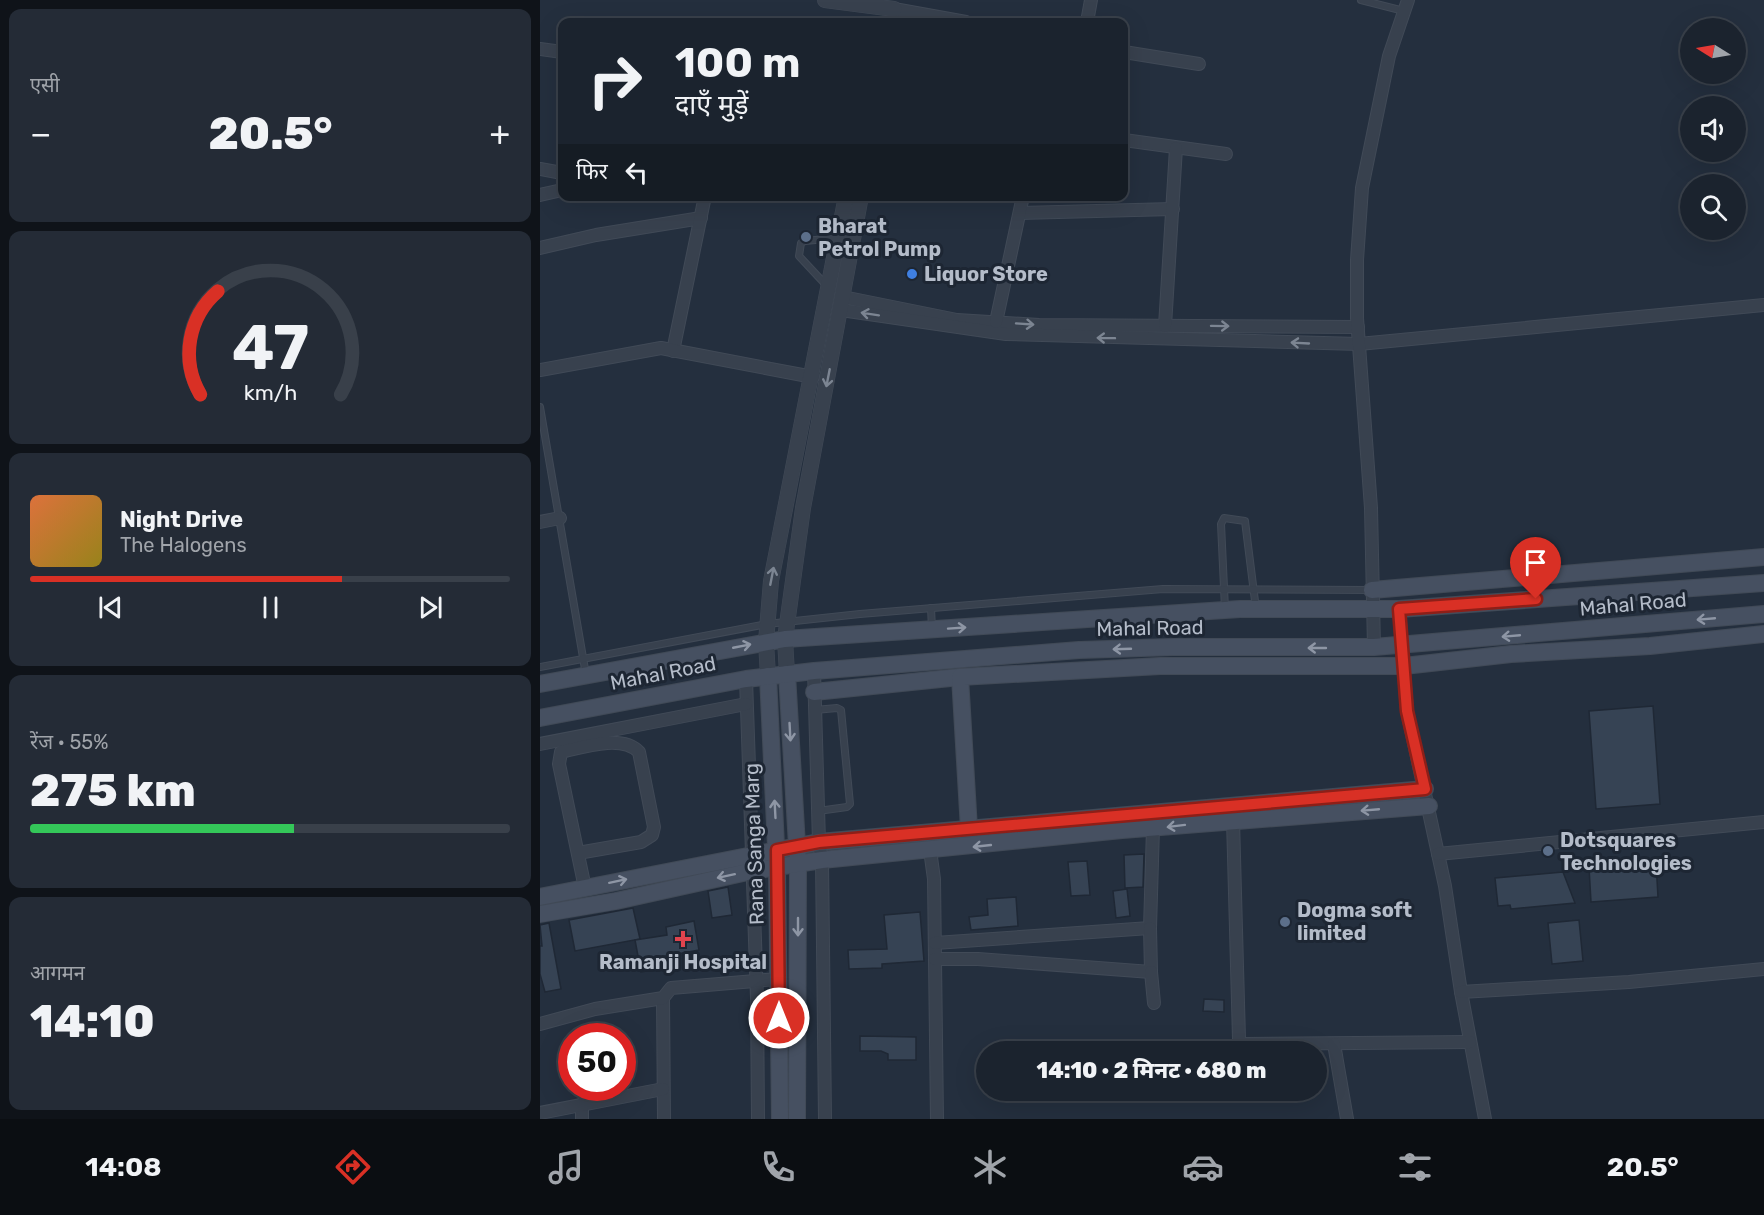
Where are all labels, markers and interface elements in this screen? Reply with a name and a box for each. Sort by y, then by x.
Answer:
north arrow [1680,18,1746,84]
map controls [1680,18,1746,240]
text: 100 m [675,38,800,88]
icon: right [576,42,654,120]
text: एसी [30,73,60,97]
text: दाएँ मुड़ें [675,89,748,121]
button: sound [1680,96,1746,162]
text: 20.5° [208,107,333,160]
text: − [30,114,51,153]
text: + [489,114,510,153]
icon: left [620,156,653,189]
text: फिर [576,158,608,185]
button: search [1680,174,1746,240]
place label: Bharat Petrol Pump [818,214,941,261]
marker: Bharat Petrol Pump [799,230,813,244]
place label: Liquor Store [924,262,1048,286]
marker: Liquor Store [905,267,919,281]
one-way arrow [861,309,880,320]
text: 47 [232,311,308,385]
one-way arrow [1014,319,1034,330]
one-way arrow [1209,321,1229,332]
one-way arrow [1096,332,1116,344]
one-way arrow [1291,338,1311,349]
one-way arrow [822,368,833,387]
text: km/h [243,380,297,405]
text: Night Drive [120,506,243,533]
text: The Halogens [120,533,247,557]
pin [1510,537,1561,599]
icon: arrive [1519,546,1552,579]
one-way arrow [767,566,778,586]
street label: Mahal Road [1579,587,1687,621]
icon: previous [94,591,127,624]
icon: pause [254,591,287,624]
icon: next [414,591,447,624]
one-way arrow [1696,614,1716,625]
street label: Mahal Road [1096,615,1204,641]
one-way arrow [947,623,967,634]
one-way arrow [1502,630,1522,641]
one-way arrow [732,640,751,651]
one-way arrow [1307,642,1327,654]
one-way arrow [1112,643,1132,655]
street label: Mahal Road [608,651,718,695]
one-way arrow [785,721,796,741]
text: रेंज · 55% [30,730,108,754]
street label: Rana Sanga Marg [739,763,769,925]
text: 275 km [30,764,196,817]
one-way arrow [769,799,780,819]
one-way arrow [1361,805,1381,816]
one-way arrow [1167,820,1186,831]
place label: Dotsquares Technologies [1560,828,1692,875]
one-way arrow [973,840,993,851]
marker: Dotsquares Technologies [1541,844,1555,858]
one-way arrow [717,871,736,883]
one-way arrow [608,875,627,886]
place label: Dogma soft limited [1297,898,1412,945]
marker: Dogma soft limited [1278,915,1292,929]
one-way arrow [792,916,804,936]
marker: Ramanji Hospital [674,930,692,948]
place label: Ramanji Hospital [599,950,767,974]
text: आगमन [30,961,85,985]
position arrow [747,986,811,1050]
text: 14:10 [30,995,155,1048]
speed limit sign: 50 [558,1023,636,1101]
text: 14:10 · 2 मिनट · 680 m [1037,1057,1266,1084]
icon: directions [332,1146,374,1188]
icon: music [545,1146,587,1188]
icon: phone [757,1146,799,1188]
icon: climate [969,1146,1011,1188]
icon: car [1182,1146,1224,1188]
icon: filters [1394,1146,1436,1188]
text: 14:08 [85,1151,162,1183]
text: 20.5° [1607,1151,1679,1183]

